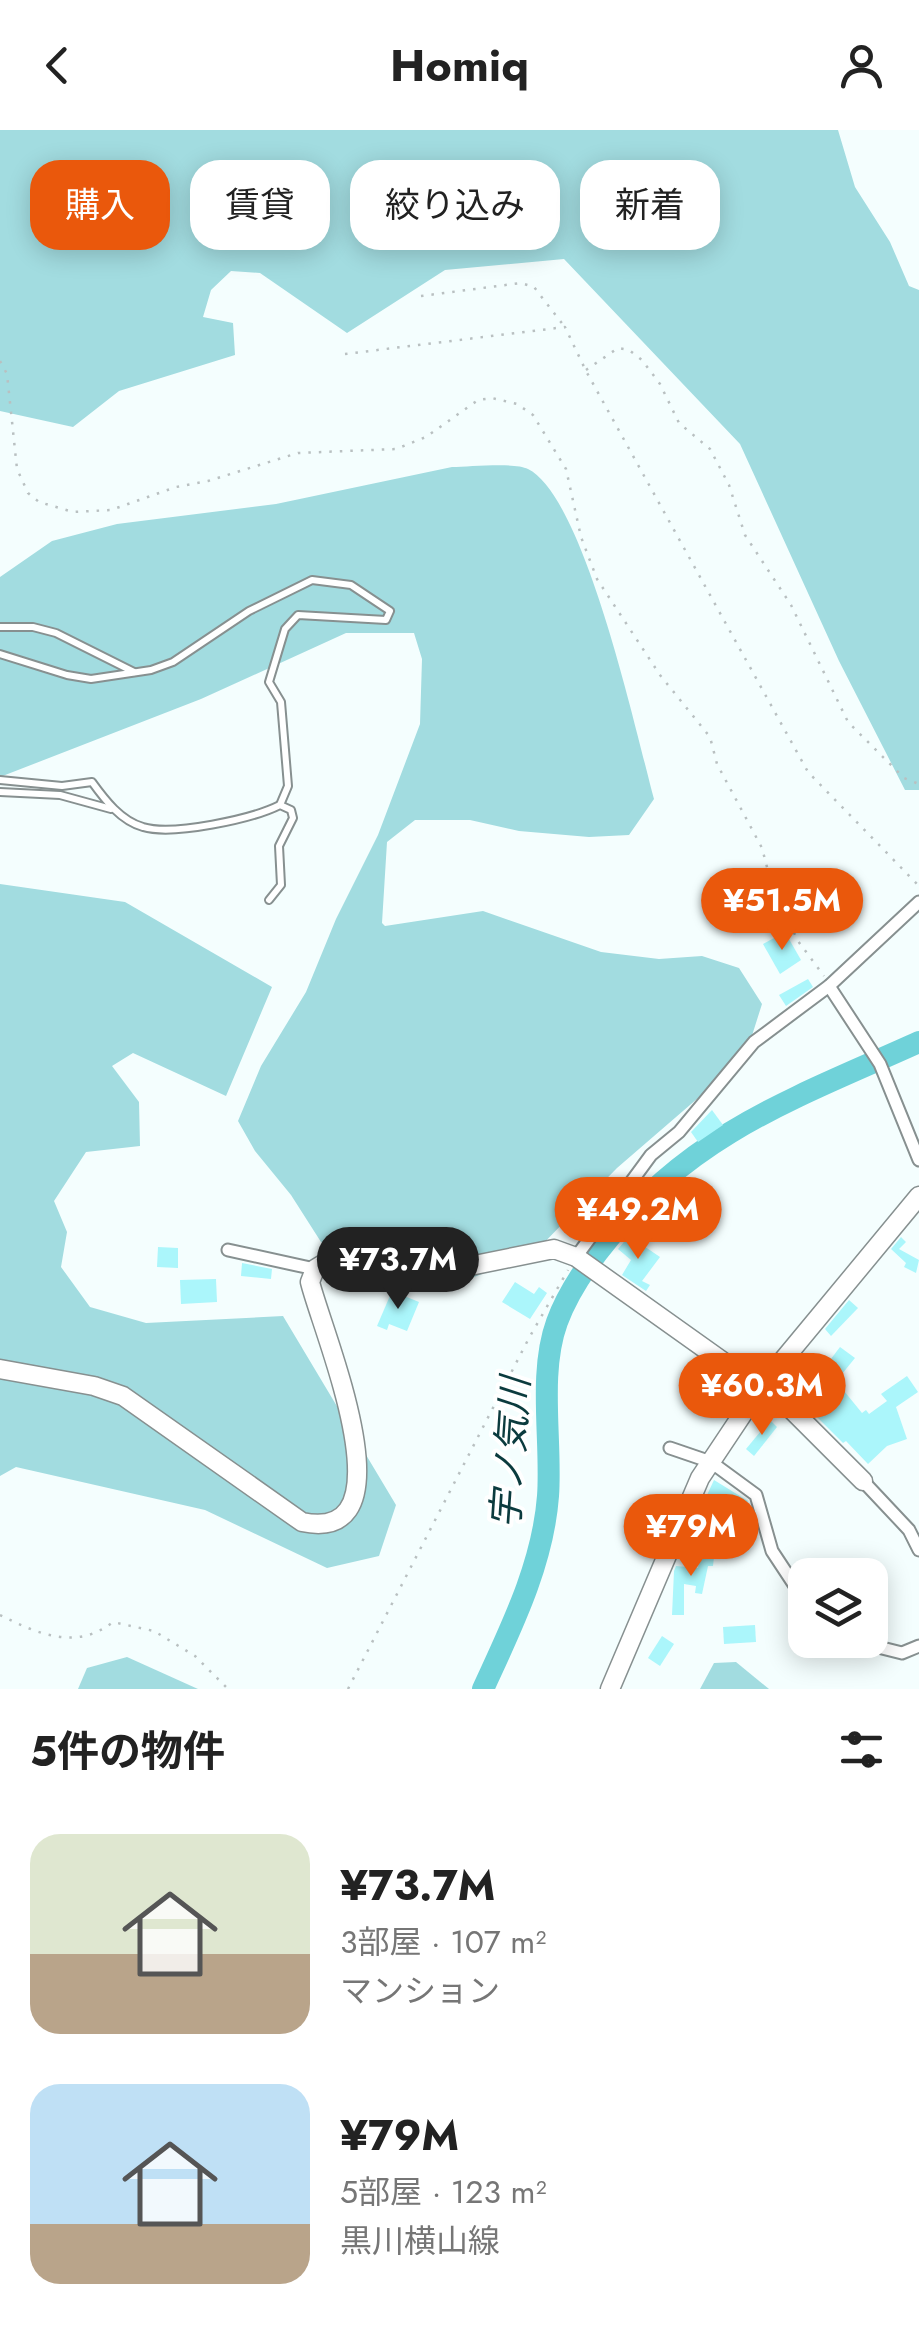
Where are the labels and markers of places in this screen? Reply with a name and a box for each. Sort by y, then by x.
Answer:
pin: ¥51.5M [701,868,863,953]
pin: ¥49.2M [557,1177,719,1262]
pin: ¥73.7M [317,1227,479,1312]
pin: ¥60.3M [681,1353,843,1438]
pin: ¥79M [632,1494,750,1579]

